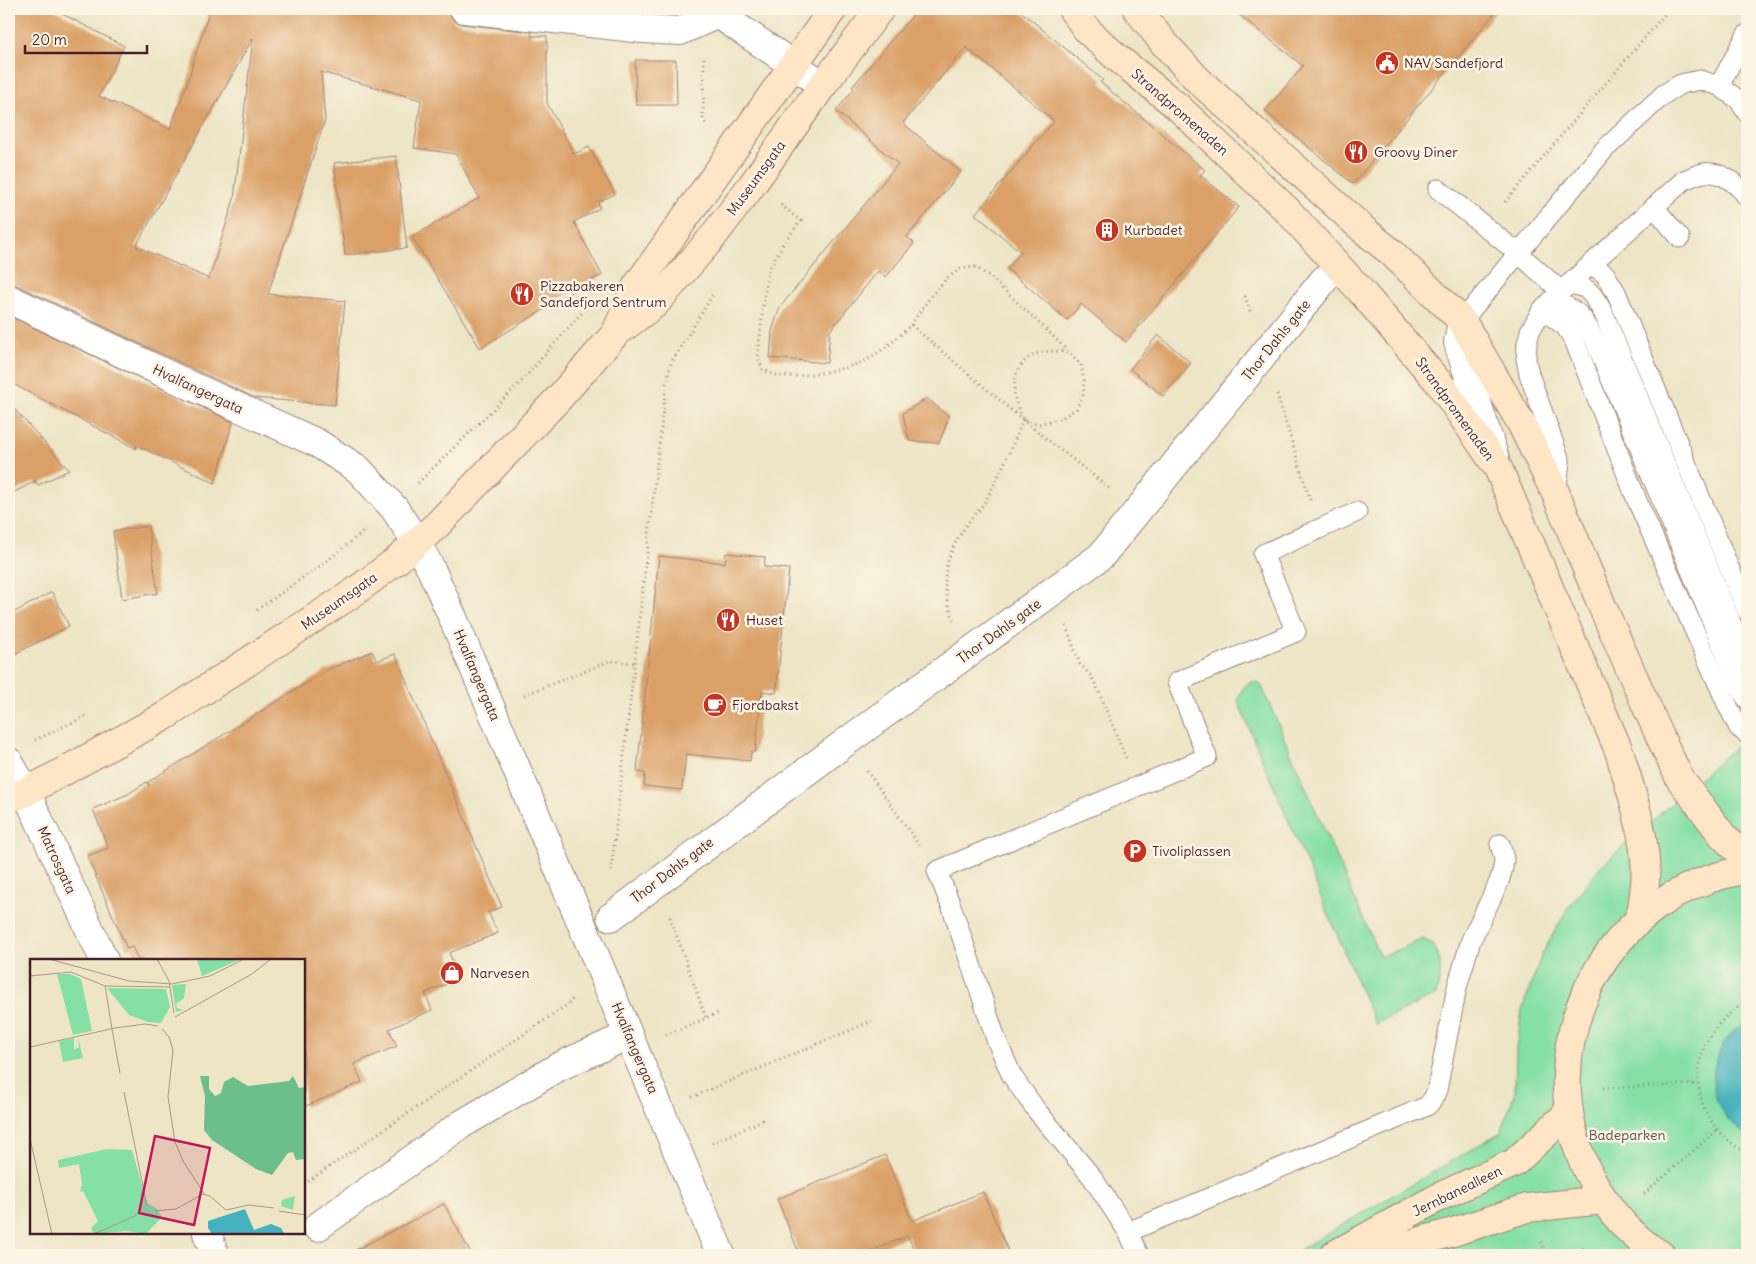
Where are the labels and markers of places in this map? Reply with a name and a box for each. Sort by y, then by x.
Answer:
public building icon: NAV Sandefjord [1374,50,1400,76]
place label: NAV Sandefjord [1404,54,1503,72]
restaurant icon: Groovy Diner [1343,139,1369,165]
place label: Groovy Diner [1374,143,1458,161]
building icon: Kurbadet [1094,217,1120,243]
place label: Kurbadet [1124,221,1183,239]
place label: Pizzabakeren Sandefjord Sentrum [540,277,666,311]
restaurant icon: Pizzabakeren Sandefjord Sentrum [509,281,535,307]
restaurant icon: Huset [715,607,741,633]
place label: Huset [746,611,783,629]
cafe icon: Fjordbakst [702,692,728,718]
place label: Fjordbakst [732,696,799,714]
parking icon: Tivoliplassen [1122,838,1148,864]
place label: Tivoliplassen [1152,842,1231,860]
shop icon: Narvesen [439,960,465,986]
place label: Narvesen [470,964,530,982]

